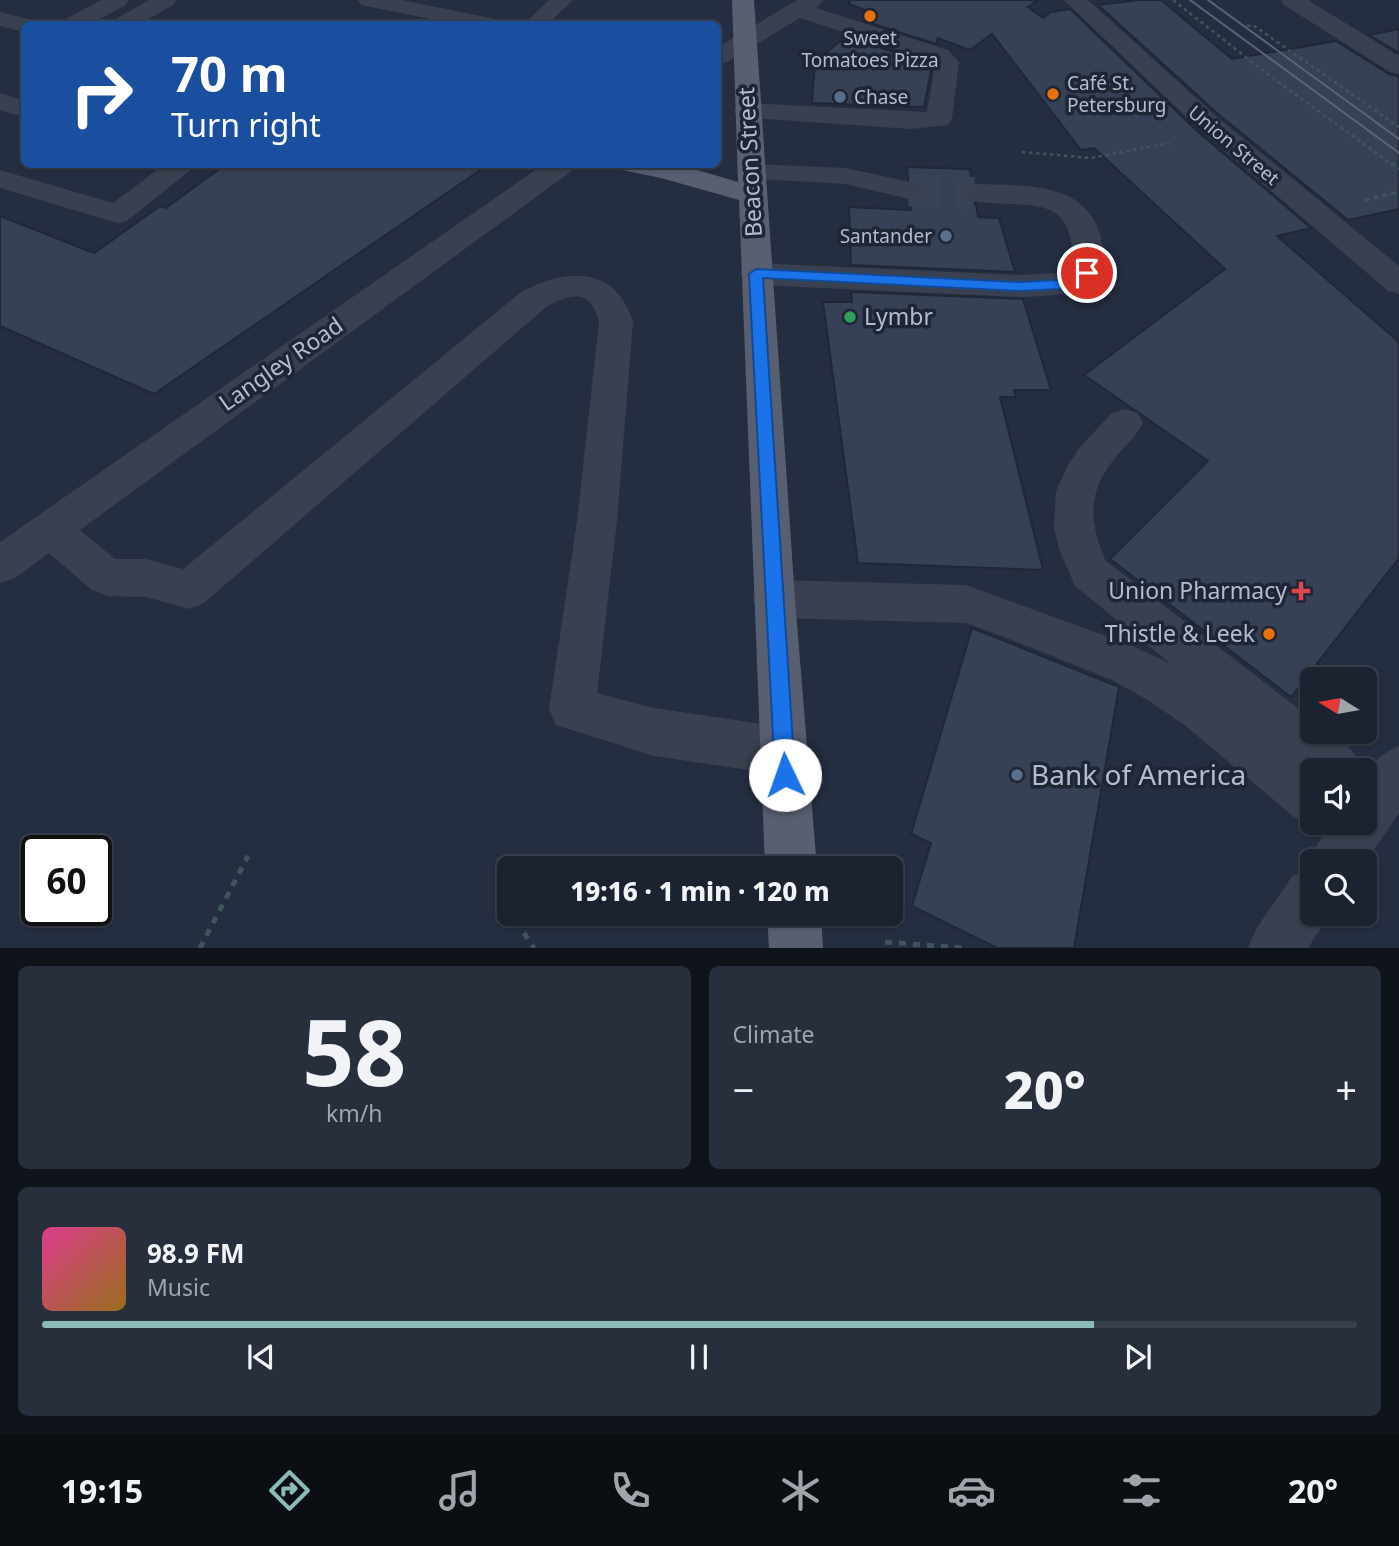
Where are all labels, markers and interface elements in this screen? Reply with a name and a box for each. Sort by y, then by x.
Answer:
marker: Sweet Tomatoes Pizza [862,8,878,24]
place label: Sweet Tomatoes Pizza [801,25,939,73]
text: 70 m [171,40,288,106]
icon: right [56,49,147,140]
place label: Café St. Petersburg [1067,70,1167,118]
place label: Chase [854,84,908,110]
street label: Beacon Street [729,86,769,238]
marker: Café St. Petersburg [1045,86,1061,102]
marker: Chase [832,89,848,105]
street label: Union Street [1183,99,1285,191]
text: Turn right [171,103,321,146]
place label: Santander [840,223,932,249]
marker: Santander [938,228,954,244]
pin [1057,243,1117,303]
icon: arrive [1068,254,1106,292]
place label: Lymbr [864,300,933,332]
street label: Langley Road [212,309,349,418]
marker: Lymbr [842,309,858,325]
place label: Union Pharmacy [1108,574,1287,606]
marker: Union Pharmacy [1293,583,1309,599]
place label: Thistle & Leek [1105,617,1256,649]
marker: Thistle & Leek [1261,626,1277,642]
north arrow [1300,667,1377,744]
map controls [1300,667,1377,926]
position arrow [748,738,822,812]
place label: Bank of America [1031,755,1246,793]
button: sound [1300,758,1377,835]
marker: Bank of America [1009,767,1025,783]
speed limit sign: 60 [21,835,112,926]
button: search [1300,849,1377,926]
text: 19:16 · 1 min · 120 m [570,873,830,909]
text: 58 [302,989,406,1113]
text: Climate [733,1018,815,1050]
text: 20° [1004,1053,1086,1124]
text: − [733,1063,754,1115]
text: + [1335,1063,1357,1115]
text: km/h [326,1097,383,1129]
text: 98.9 FM [147,1235,244,1271]
text: Music [147,1271,210,1303]
icon: previous [242,1338,280,1376]
icon: pause [680,1338,718,1376]
icon: next [1119,1338,1157,1376]
icon: directions [265,1466,314,1515]
icon: music [435,1466,484,1515]
icon: phone [606,1466,655,1515]
icon: climate [776,1466,825,1515]
icon: car [947,1466,996,1515]
icon: filters [1117,1466,1166,1515]
text: 19:15 [61,1469,143,1512]
text: 20° [1288,1469,1338,1512]

